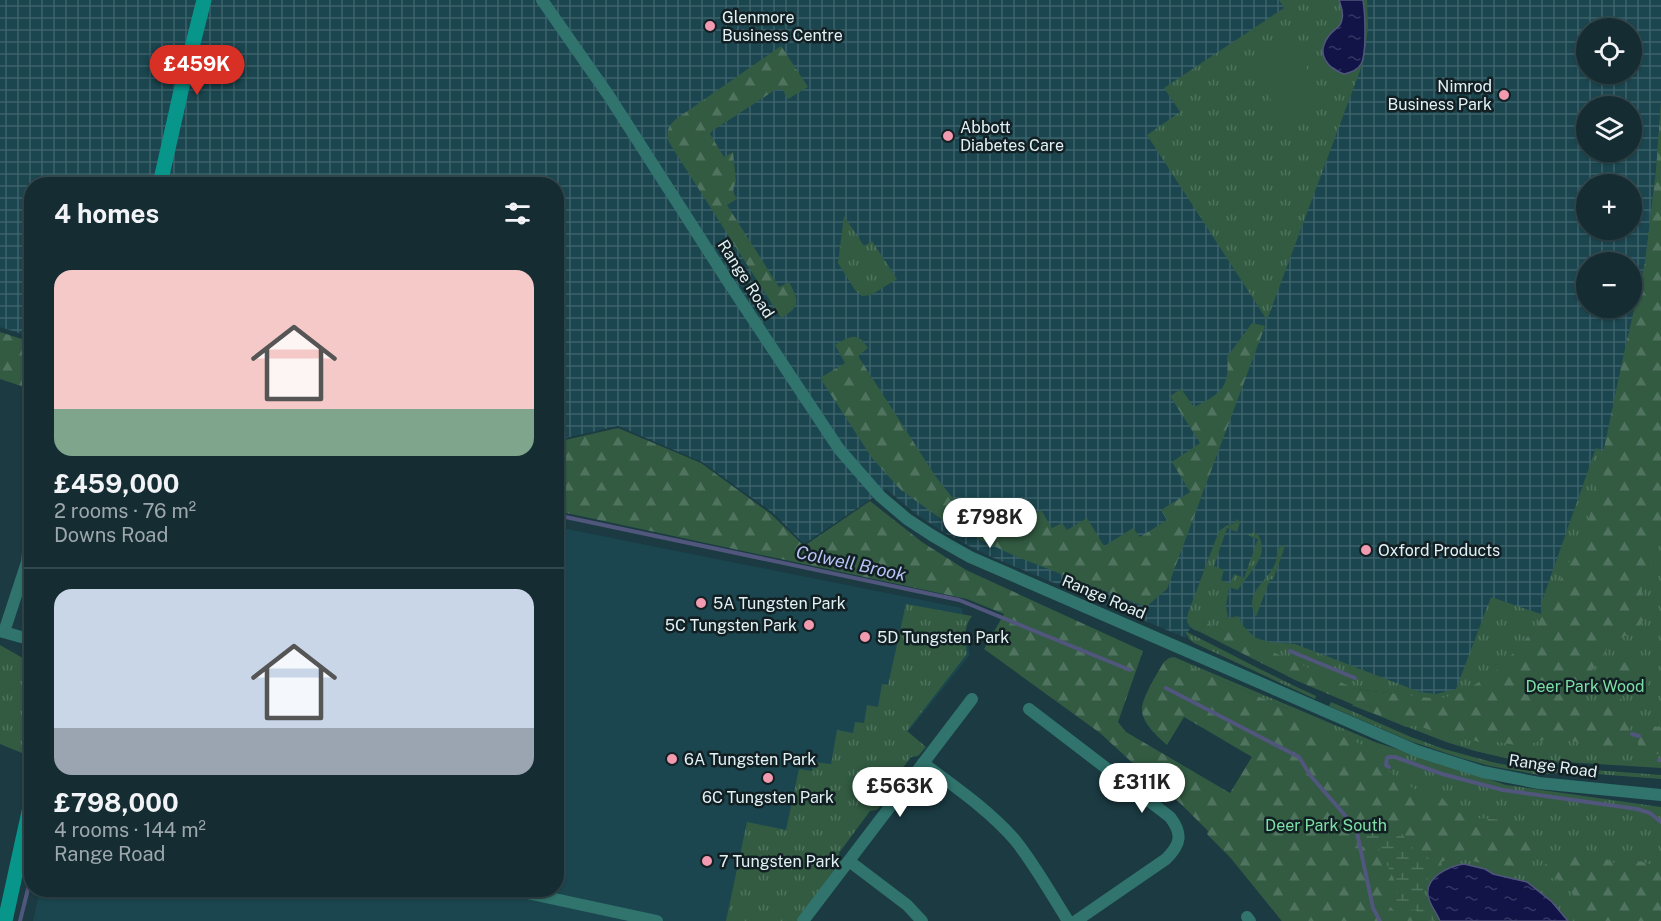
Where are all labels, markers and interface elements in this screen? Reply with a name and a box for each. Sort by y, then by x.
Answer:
place label: Glenmore Business Centre [722,8,843,45]
map controls [1576,18,1642,318]
button: locate [1576,18,1642,84]
marker: Glenmore Business Centre [703,19,717,33]
pin: £459K [155,45,239,96]
text: £459K [164,52,230,76]
place label: Nimrod Business Park [1387,77,1492,114]
marker: Nimrod Business Park [1497,88,1511,102]
button: layers [1576,96,1642,162]
place label: Abbott Diabetes Care [960,118,1064,155]
marker: Abbott Diabetes Care [941,129,955,143]
button: + [1576,174,1642,240]
icon: filters [501,197,534,230]
text: 4 homes [54,198,159,229]
street label: Range Road [714,236,778,322]
button: − [1576,252,1642,318]
icon: home [240,309,348,417]
text: £459,000 [54,468,180,499]
pin: £798K [948,498,1032,549]
text: 2 rooms · 76 m² [54,499,196,523]
text: £798K [957,505,1023,529]
text: Downs Road [54,523,168,547]
water label: Colwell Brook [794,541,908,585]
place label: Oxford Products [1378,541,1500,560]
marker: Oxford Products [1359,543,1373,557]
street label: Range Road [1059,571,1149,623]
place label: 5A Tungsten Park [713,594,846,613]
marker: 5A Tungsten Park [694,596,708,610]
place label: 5C Tungsten Park [665,616,797,635]
marker: 5C Tungsten Park [802,618,816,632]
icon: home [240,628,348,736]
place label: 5D Tungsten Park [877,628,1009,647]
marker: 5D Tungsten Park [858,630,872,644]
park label: Deer Park Wood [1525,677,1645,696]
place label: 6A Tungsten Park [684,750,816,769]
street label: Range Road [1508,750,1598,782]
marker: 6A Tungsten Park [665,752,679,766]
pin: £311K [1100,763,1184,814]
pin: £563K [858,767,942,818]
text: £311K [1113,770,1171,794]
marker: 6C Tungsten Park [761,771,775,785]
text: £563K [866,774,934,798]
text: £798,000 [54,787,179,818]
place label: 6C Tungsten Park [702,788,834,807]
park label: Deer Park South [1265,816,1387,835]
text: 4 rooms · 144 m² [54,818,206,842]
text: Range Road [54,842,165,866]
place label: 7 Tungsten Park [719,852,840,871]
marker: 7 Tungsten Park [700,854,714,868]

